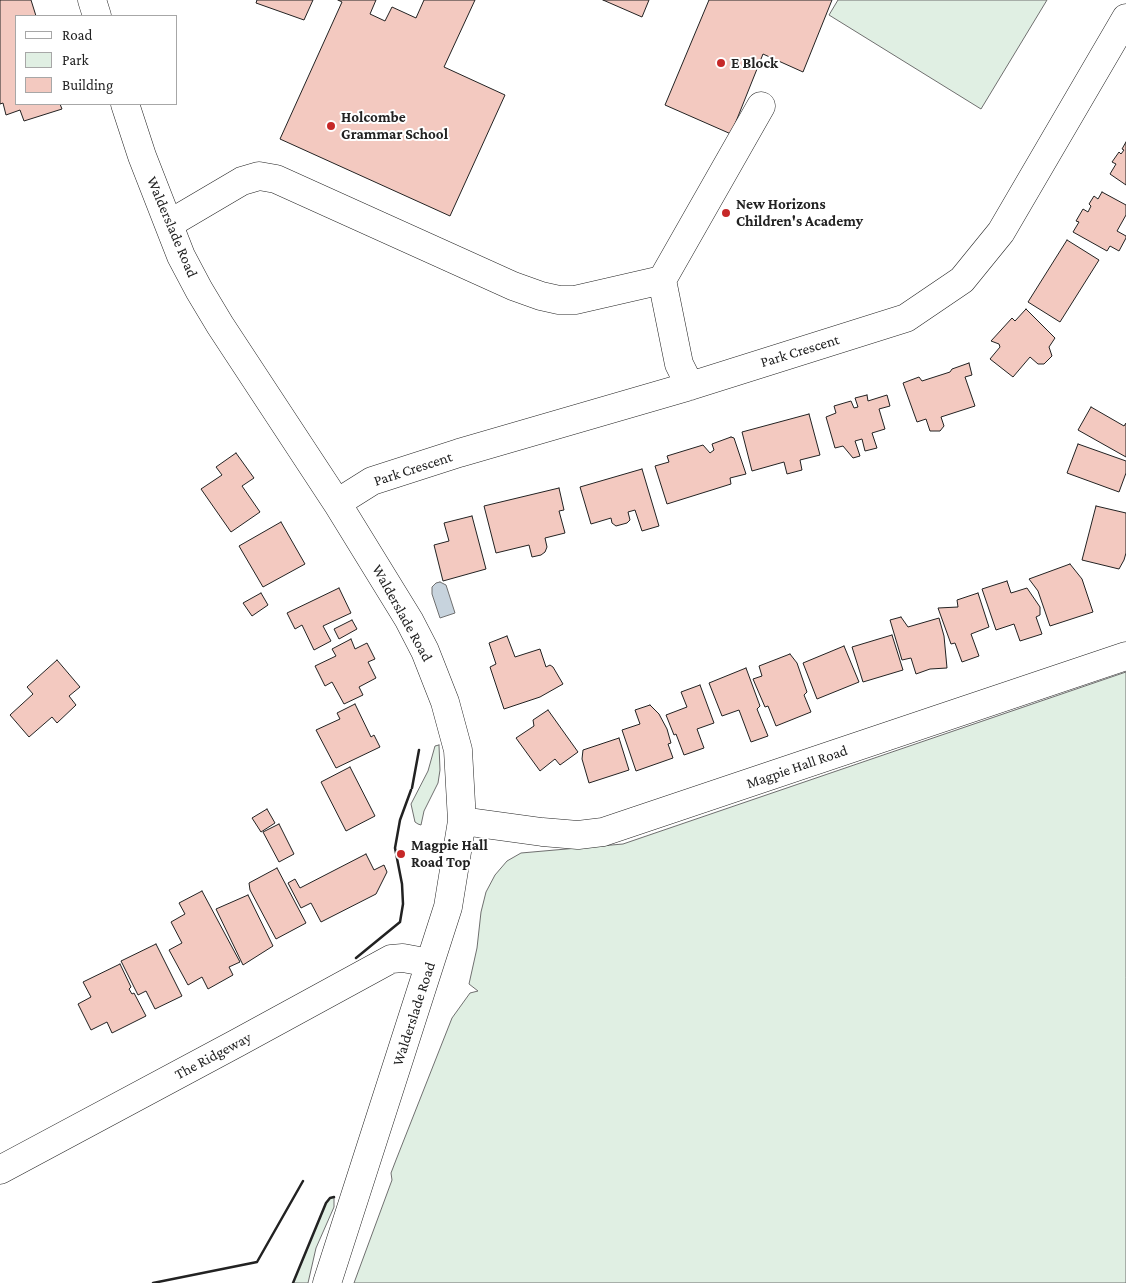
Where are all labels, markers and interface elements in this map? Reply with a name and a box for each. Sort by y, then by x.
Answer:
legend [15,15,178,105]
text: Road [62,27,92,43]
text: Park [62,52,89,68]
place label: E Block [731,54,778,72]
marker: E Block [715,57,727,69]
text: Building [62,77,113,93]
place label: Holcombe Grammar School [341,108,448,143]
marker: Holcombe Grammar School [325,120,337,132]
street label: Walderslade Road [143,174,201,280]
place label: New Horizons Children's Academy [736,195,863,230]
marker: New Horizons Children's Academy [720,207,732,219]
street label: Park Crescent [758,330,842,372]
street label: Park Crescent [371,448,455,490]
street label: Walderslade Road [368,561,436,665]
street label: Magpie Hall Road [744,741,850,793]
place label: Magpie Hall Road Top [411,836,488,871]
marker: Magpie Hall Road Top [395,848,407,860]
street label: Walderslade Road [389,960,439,1068]
street label: The Ridgeway [172,1028,254,1084]

